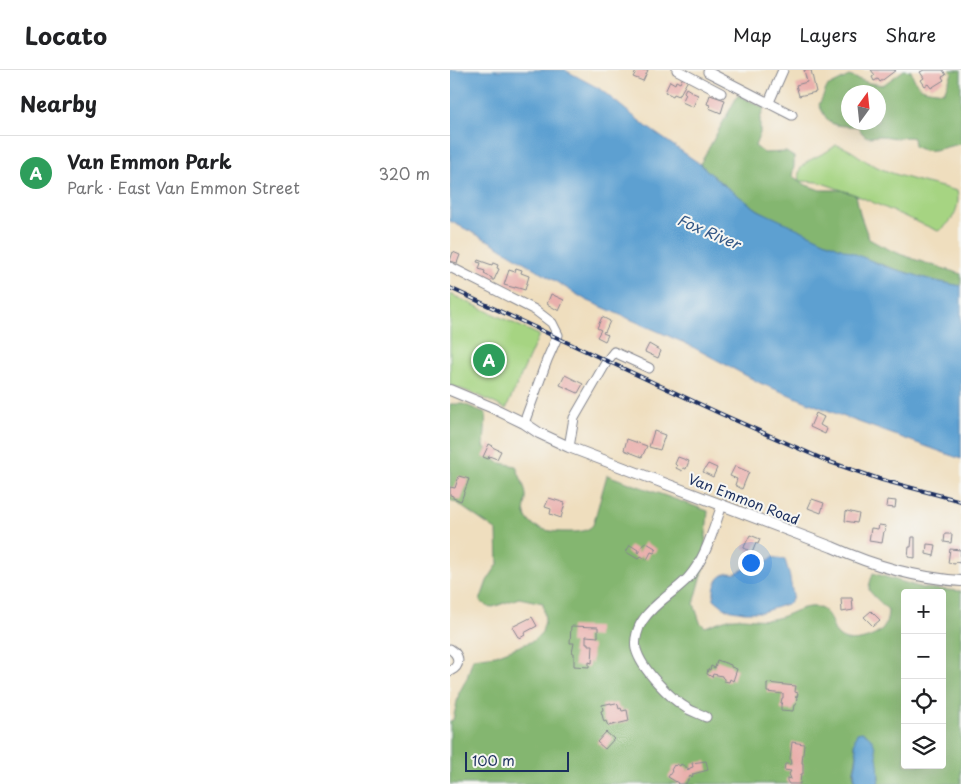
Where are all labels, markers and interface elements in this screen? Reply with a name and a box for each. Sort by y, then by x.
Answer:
text: Locato [25,17,107,53]
text: Map [733,21,772,48]
text: Layers [800,21,857,48]
text: Share [885,21,936,48]
north arrow [841,85,886,130]
text: Nearby [20,87,97,119]
text: Van Emmon Park [67,147,232,175]
text: A [30,161,42,185]
text: 320 m [379,161,430,185]
text: Park · East Van Emmon Street [67,175,300,199]
water label: Fox River [674,207,746,255]
pin: A [473,341,505,379]
street label: Van Emmon Road [685,468,803,530]
your location [738,550,764,576]
map controls [901,589,946,769]
button: + [901,589,946,634]
button: − [901,634,946,679]
button: locate [901,679,946,724]
button: layers [901,724,946,769]
scale bar [465,749,569,772]
text: 100 m [472,750,515,771]

